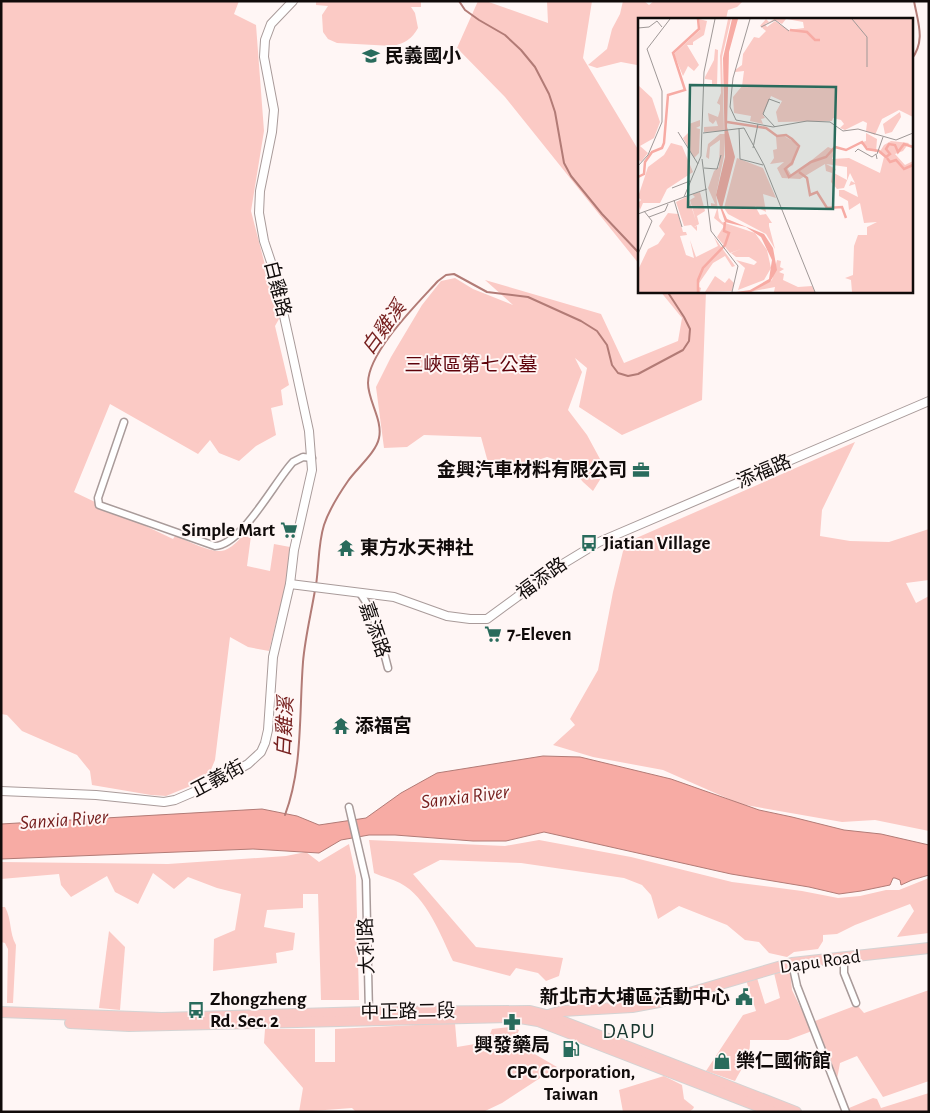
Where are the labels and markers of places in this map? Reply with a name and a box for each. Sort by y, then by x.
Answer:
place label: 民義國小 [385,45,461,66]
school or university icon: 民義國小 [361,46,381,66]
place label: 金興汽車材料有限公司 [437,459,627,480]
office icon: 金興汽車材料有限公司 [631,460,651,480]
supermarket icon: Simple Mart [279,520,299,540]
place label: Simple Mart [181,521,276,540]
bus stop icon: Jiatian Village [579,533,599,553]
place label: Jiatian Village [603,534,710,553]
place label: 東方水天神社 [360,537,474,558]
temple icon: 東方水天神社 [336,538,356,558]
supermarket icon: 7-Eleven [483,624,503,644]
place label: 7-Eleven [507,625,571,644]
place label: 添福宮 [355,715,412,736]
temple icon: 添福宮 [331,716,351,736]
place label: 新北市大埔區活動中心 [540,986,730,1007]
public building icon: 新北市大埔區活動中心 [734,987,754,1007]
place label: Zhongzheng Rd. Sec. 2 [210,990,307,1031]
bus stop icon: Zhongzheng Rd. Sec. 2 [186,1000,206,1020]
pharmacy icon: 興發藥局 [502,1012,522,1032]
place label: 興發藥局 [474,1035,550,1055]
fuel station icon: CPC Corporation, Taiwan [561,1039,581,1059]
place label: 樂仁國術館 [736,1050,831,1071]
shop icon: 樂仁國術館 [712,1051,732,1071]
place label: CPC Corporation, Taiwan [507,1063,635,1104]

